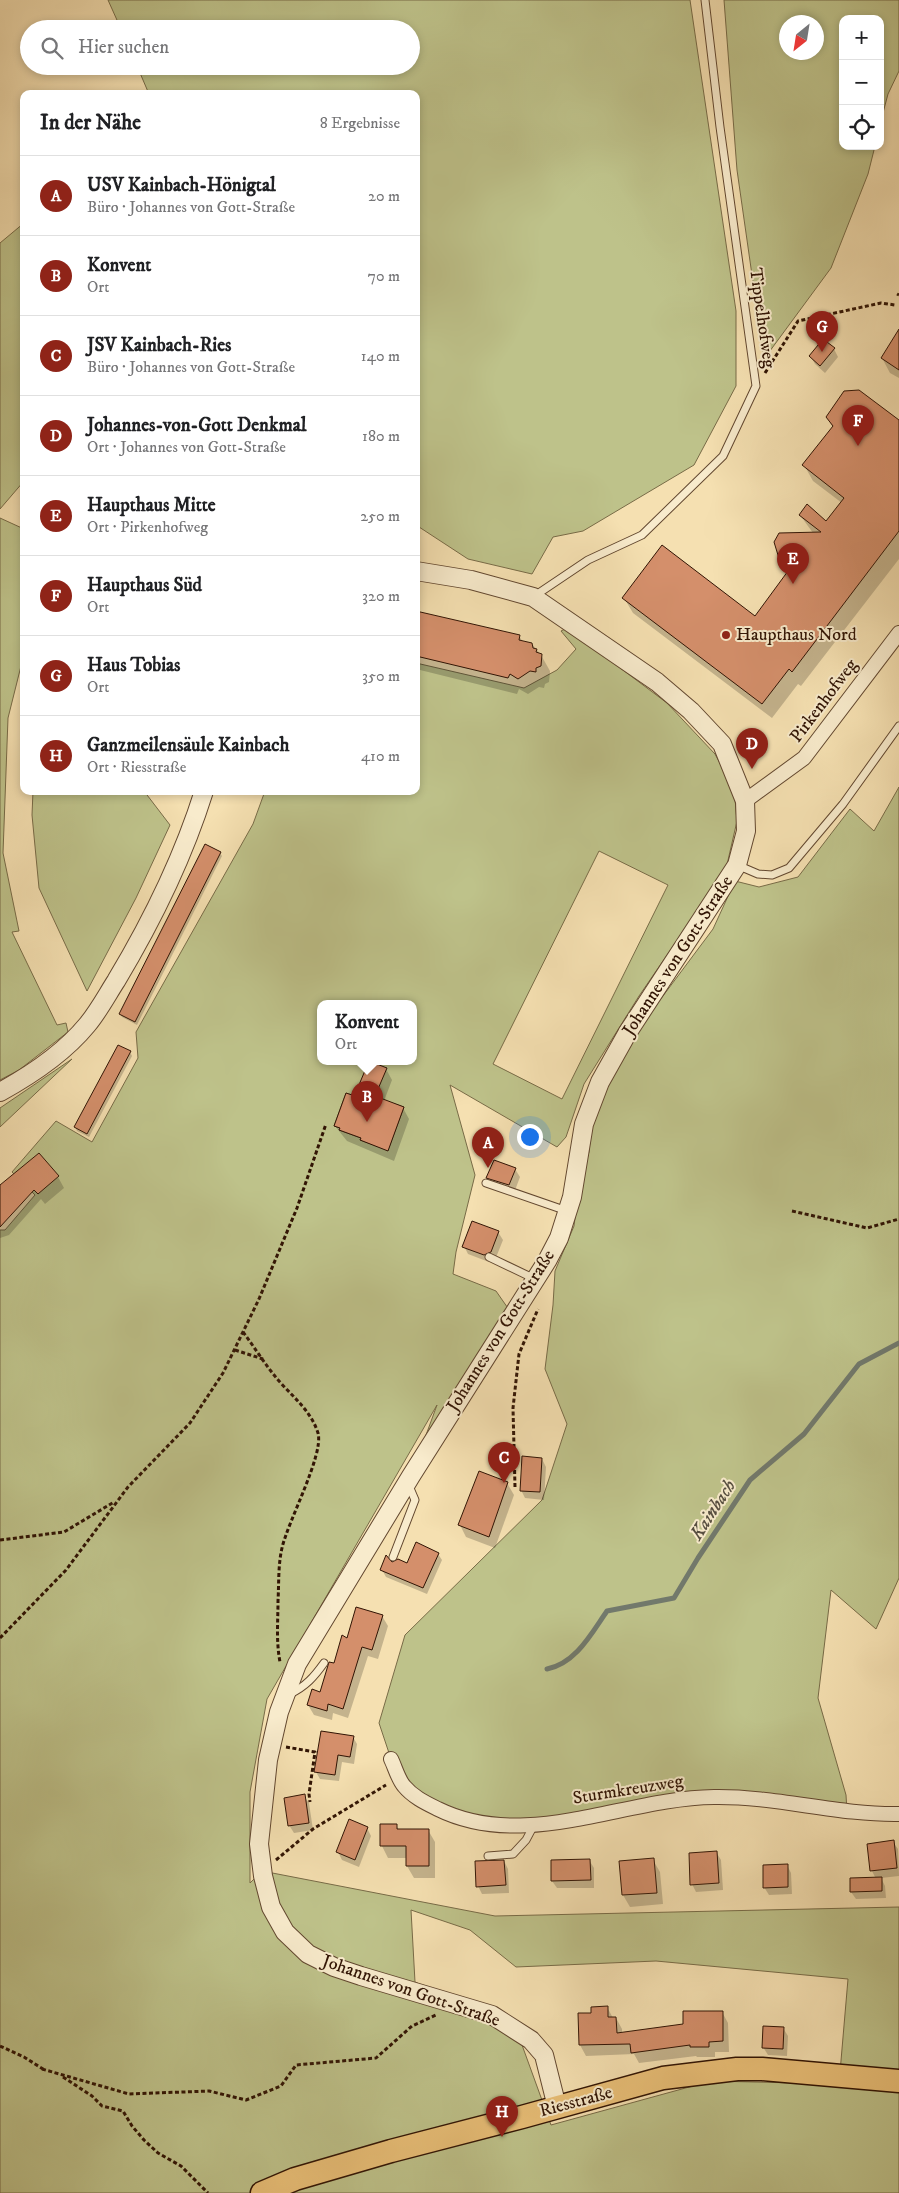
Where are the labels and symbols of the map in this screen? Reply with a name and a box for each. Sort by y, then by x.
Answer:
north arrow [779,15,824,60]
street label: Tippelhofweg [744,267,780,370]
pin: G [806,311,838,352]
pin: F [842,405,874,446]
pin: E [777,543,809,584]
place label: Haupthaus Nord [736,624,857,646]
marker: Haupthaus Nord [720,629,732,641]
street label: Pirkenhofweg [785,655,863,747]
pin: D [736,728,768,769]
street label: Johannes von Gott-Straße [617,872,738,1042]
pin: B [351,1081,383,1122]
your location [517,1124,543,1150]
pin: A [472,1127,504,1168]
street label: Johannes von Gott-Straße [441,1246,560,1418]
pin: C [488,1442,520,1483]
water label: Kainbach [684,1475,741,1545]
street label: Sturmkreuzweg [571,1770,685,1810]
street label: Johannes von Gott-Straße [317,1950,503,2032]
street label: Riesstraße [537,2082,615,2122]
pin: H [486,2096,518,2137]

